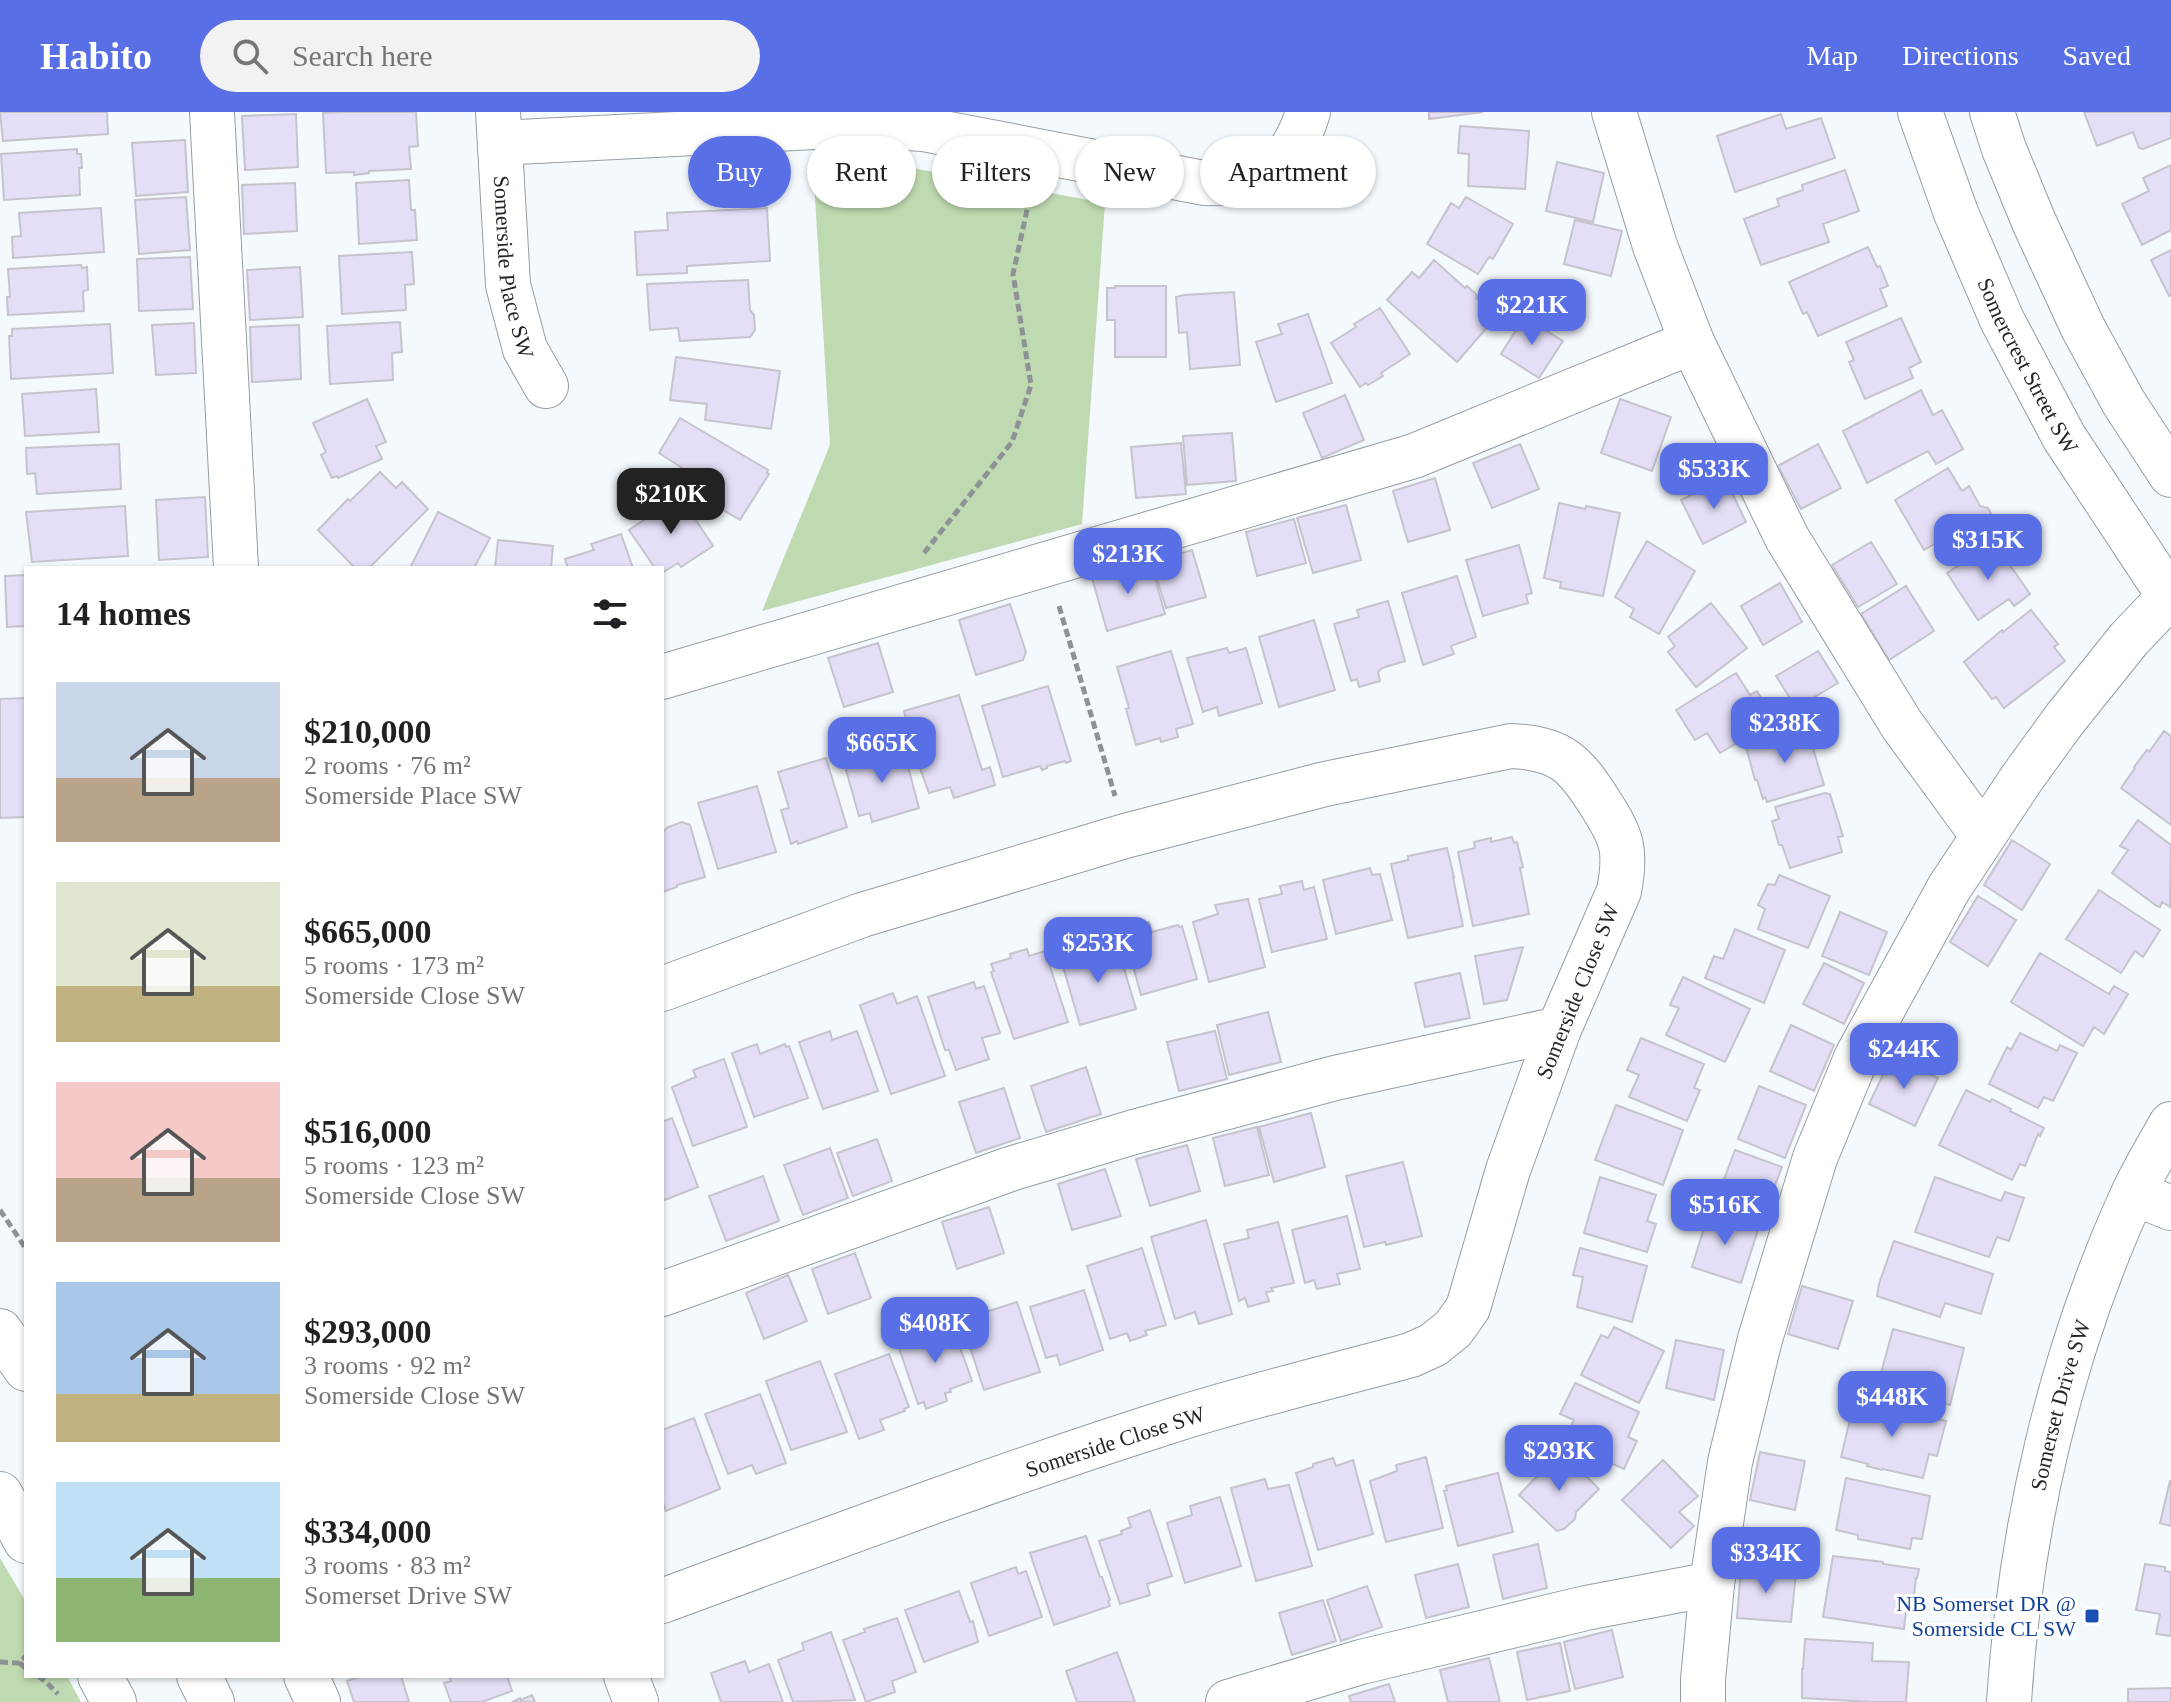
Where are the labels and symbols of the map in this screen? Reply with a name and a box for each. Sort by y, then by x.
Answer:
street label: Somerside Place SW [489,175,539,361]
street label: Somercrest Street SW [1972,274,2084,459]
pin: $221K [1476,279,1588,347]
pin: $533K [1658,443,1770,511]
pin: $210K [615,468,727,536]
pin: $315K [1932,514,2044,582]
pin: $213K [1072,528,1184,596]
pin: $238K [1729,697,1841,765]
pin: $665K [826,717,938,785]
street label: Somerside Close SW [1531,900,1624,1083]
pin: $253K [1042,917,1154,985]
pin: $244K [1848,1023,1960,1091]
pin: $516K [1669,1179,1781,1247]
pin: $408K [879,1297,991,1365]
street label: Somerset Drive SW [2025,1316,2095,1493]
pin: $448K [1836,1371,1948,1439]
street label: Somerside Close SW [1022,1401,1208,1482]
pin: $293K [1503,1425,1615,1493]
pin: $334K [1710,1527,1822,1595]
place label: NB Somerset DR @ Somerside CL SW [1896,1591,2076,1641]
marker: NB Somerset DR @ Somerside CL SW [2083,1607,2101,1625]

